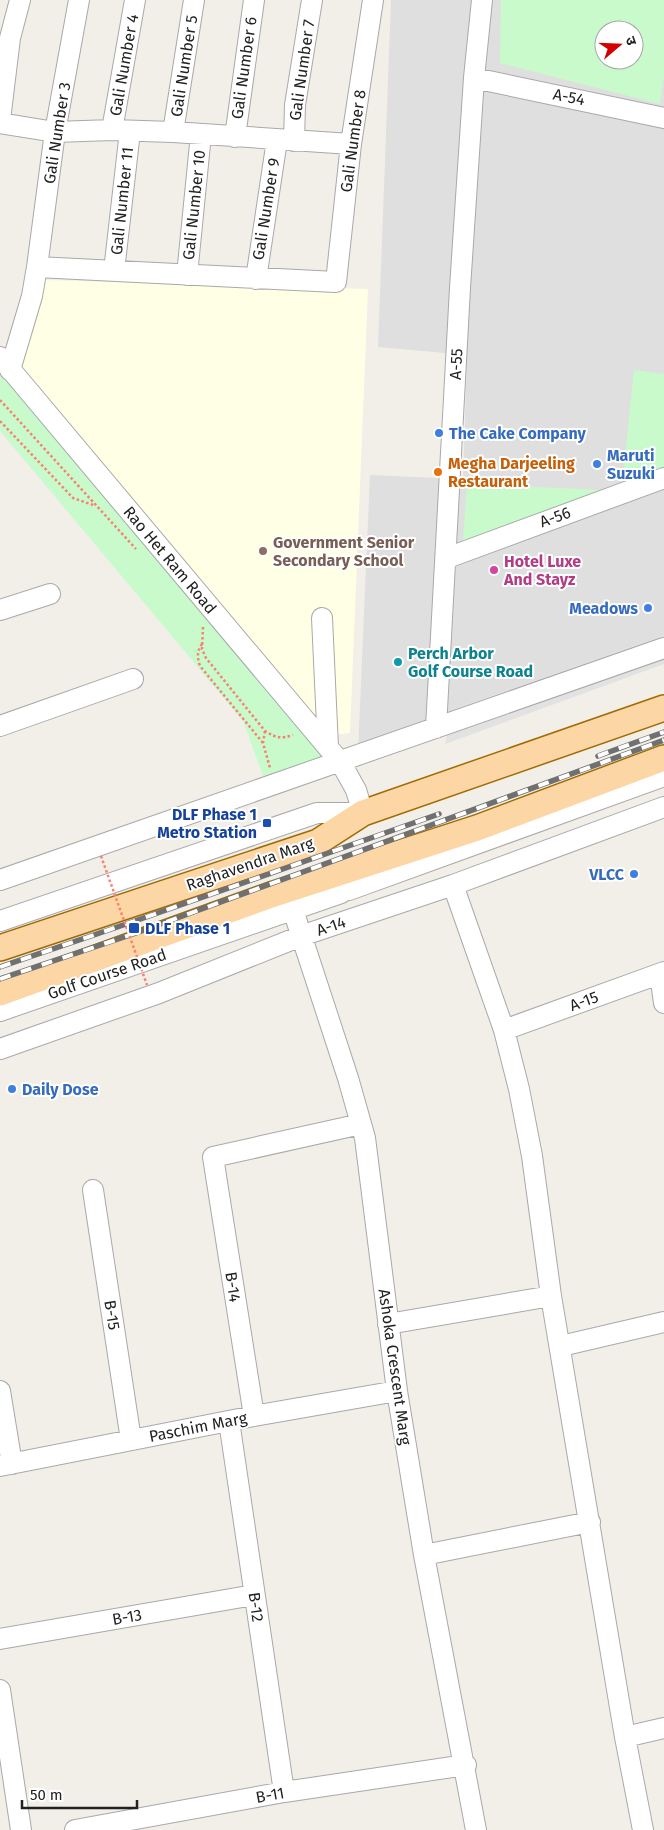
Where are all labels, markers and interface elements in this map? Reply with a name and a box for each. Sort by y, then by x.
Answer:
street label: Gali Number 4 [106,12,142,117]
street label: Gali Number 5 [167,14,201,118]
street label: Gali Number 6 [227,16,261,120]
street label: Gali Number 7 [286,18,318,122]
north arrow [594,20,644,70]
text: उ [621,34,640,48]
street label: Gali Number 3 [40,81,74,185]
street label: A-54 [552,85,587,109]
street label: Gali Number 8 [336,88,370,194]
street label: Gali Number 11 [107,146,137,256]
street label: Gali Number 10 [179,149,209,261]
street label: Gali Number 9 [249,157,283,261]
street label: A-55 [446,348,466,380]
place label: The Cake Company [449,424,587,443]
marker: The Cake Company [433,427,445,439]
place label: Maruti Suzuki [607,446,655,483]
place label: Megha Darjeeling Restaurant [448,454,575,491]
marker: Maruti Suzuki [591,458,603,470]
marker: Megha Darjeeling Restaurant [432,466,444,478]
street label: Rao Het Ram Road [119,502,221,618]
street label: A-56 [537,503,573,531]
place label: Government Senior Secondary School [273,533,415,570]
marker: Government Senior Secondary School [257,545,269,557]
place label: Hotel Luxe And Stayz [503,552,581,589]
marker: Hotel Luxe And Stayz [488,564,500,576]
place label: Meadows [569,599,638,618]
marker: Meadows [642,602,654,614]
place label: Perch Arbor Golf Course Road [408,644,533,681]
marker: Perch Arbor Golf Course Road [392,656,404,668]
place label: DLF Phase 1 Metro Station [157,805,257,842]
marker: DLF Phase 1 Metro Station [261,817,273,829]
street label: Raghavendra Marg [184,833,317,895]
place label: VLCC [588,865,625,884]
marker: VLCC [628,868,640,880]
street label: A-14 [314,912,349,940]
place label: DLF Phase 1 [145,919,230,938]
marker: DLF Phase 1 [127,921,141,935]
street label: Golf Course Road [45,945,169,1003]
street label: A-15 [567,987,601,1015]
place label: Daily Dose [22,1080,99,1099]
marker: Daily Dose [6,1083,18,1095]
street label: B-14 [221,1270,245,1304]
street label: Ashoka Crescent Marg [375,1288,415,1447]
street label: B-15 [100,1299,124,1331]
street label: Paschim Marg [147,1408,249,1446]
street label: B-12 [245,1591,267,1623]
street label: B-13 [111,1605,143,1629]
scale bar [22,1778,138,1810]
street label: B-11 [254,1783,286,1807]
text: 50 m [30,1786,63,1804]

